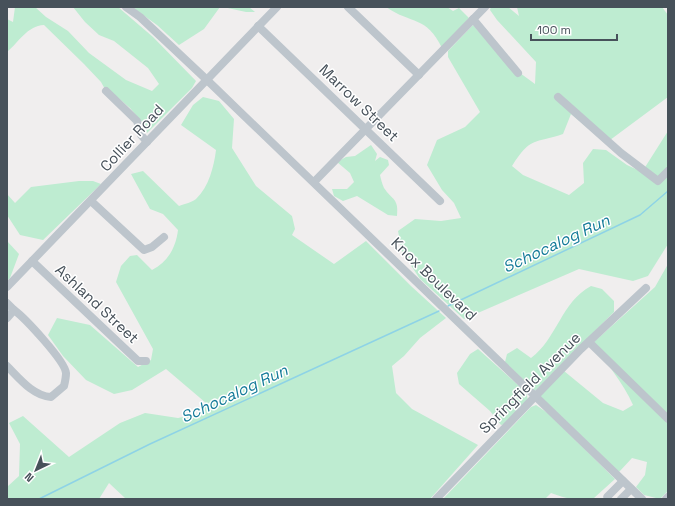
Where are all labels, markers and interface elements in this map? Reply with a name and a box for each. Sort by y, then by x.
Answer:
scale bar [531,16,617,42]
text: 100 m [537,22,571,38]
street label: Marrow Street [316,60,403,145]
street label: Collier Road [96,100,168,175]
water label: Schocalog Run [499,209,614,277]
street label: Knox Boulevard [387,233,481,324]
street label: Ashland Street [52,260,143,347]
street label: Springfield Avenue [475,328,584,437]
water label: Schocalog Run [177,359,292,427]
north arrow [16,450,56,490]
text: N [22,470,37,485]

